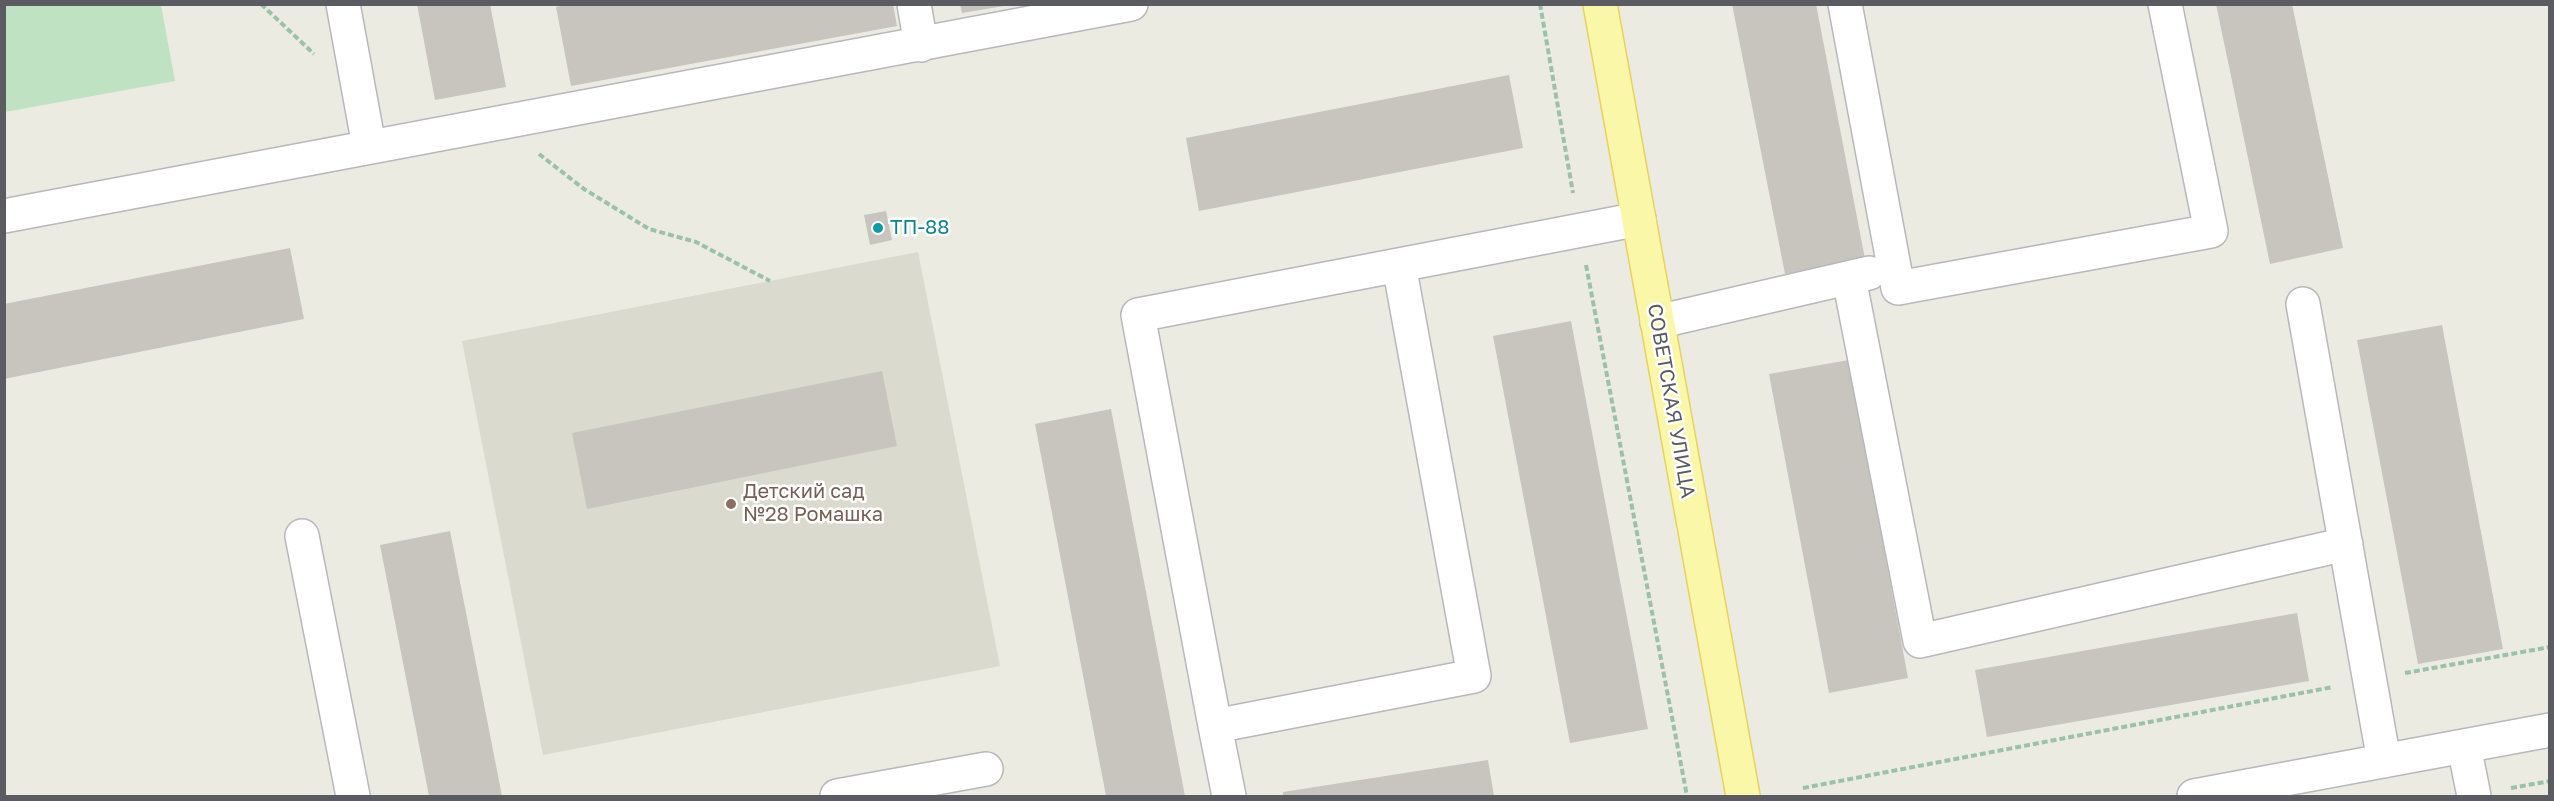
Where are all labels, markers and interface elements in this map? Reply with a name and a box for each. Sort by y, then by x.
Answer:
place label: ТП-88 [890,216,949,240]
marker: ТП-88 [871,221,885,235]
street label: СОВЕТСКАЯ УЛИЦА [1642,302,1700,500]
place label: Детский сад №28 Ромашка [743,480,883,527]
marker: Детский сад №28 Ромашка [724,497,738,511]

